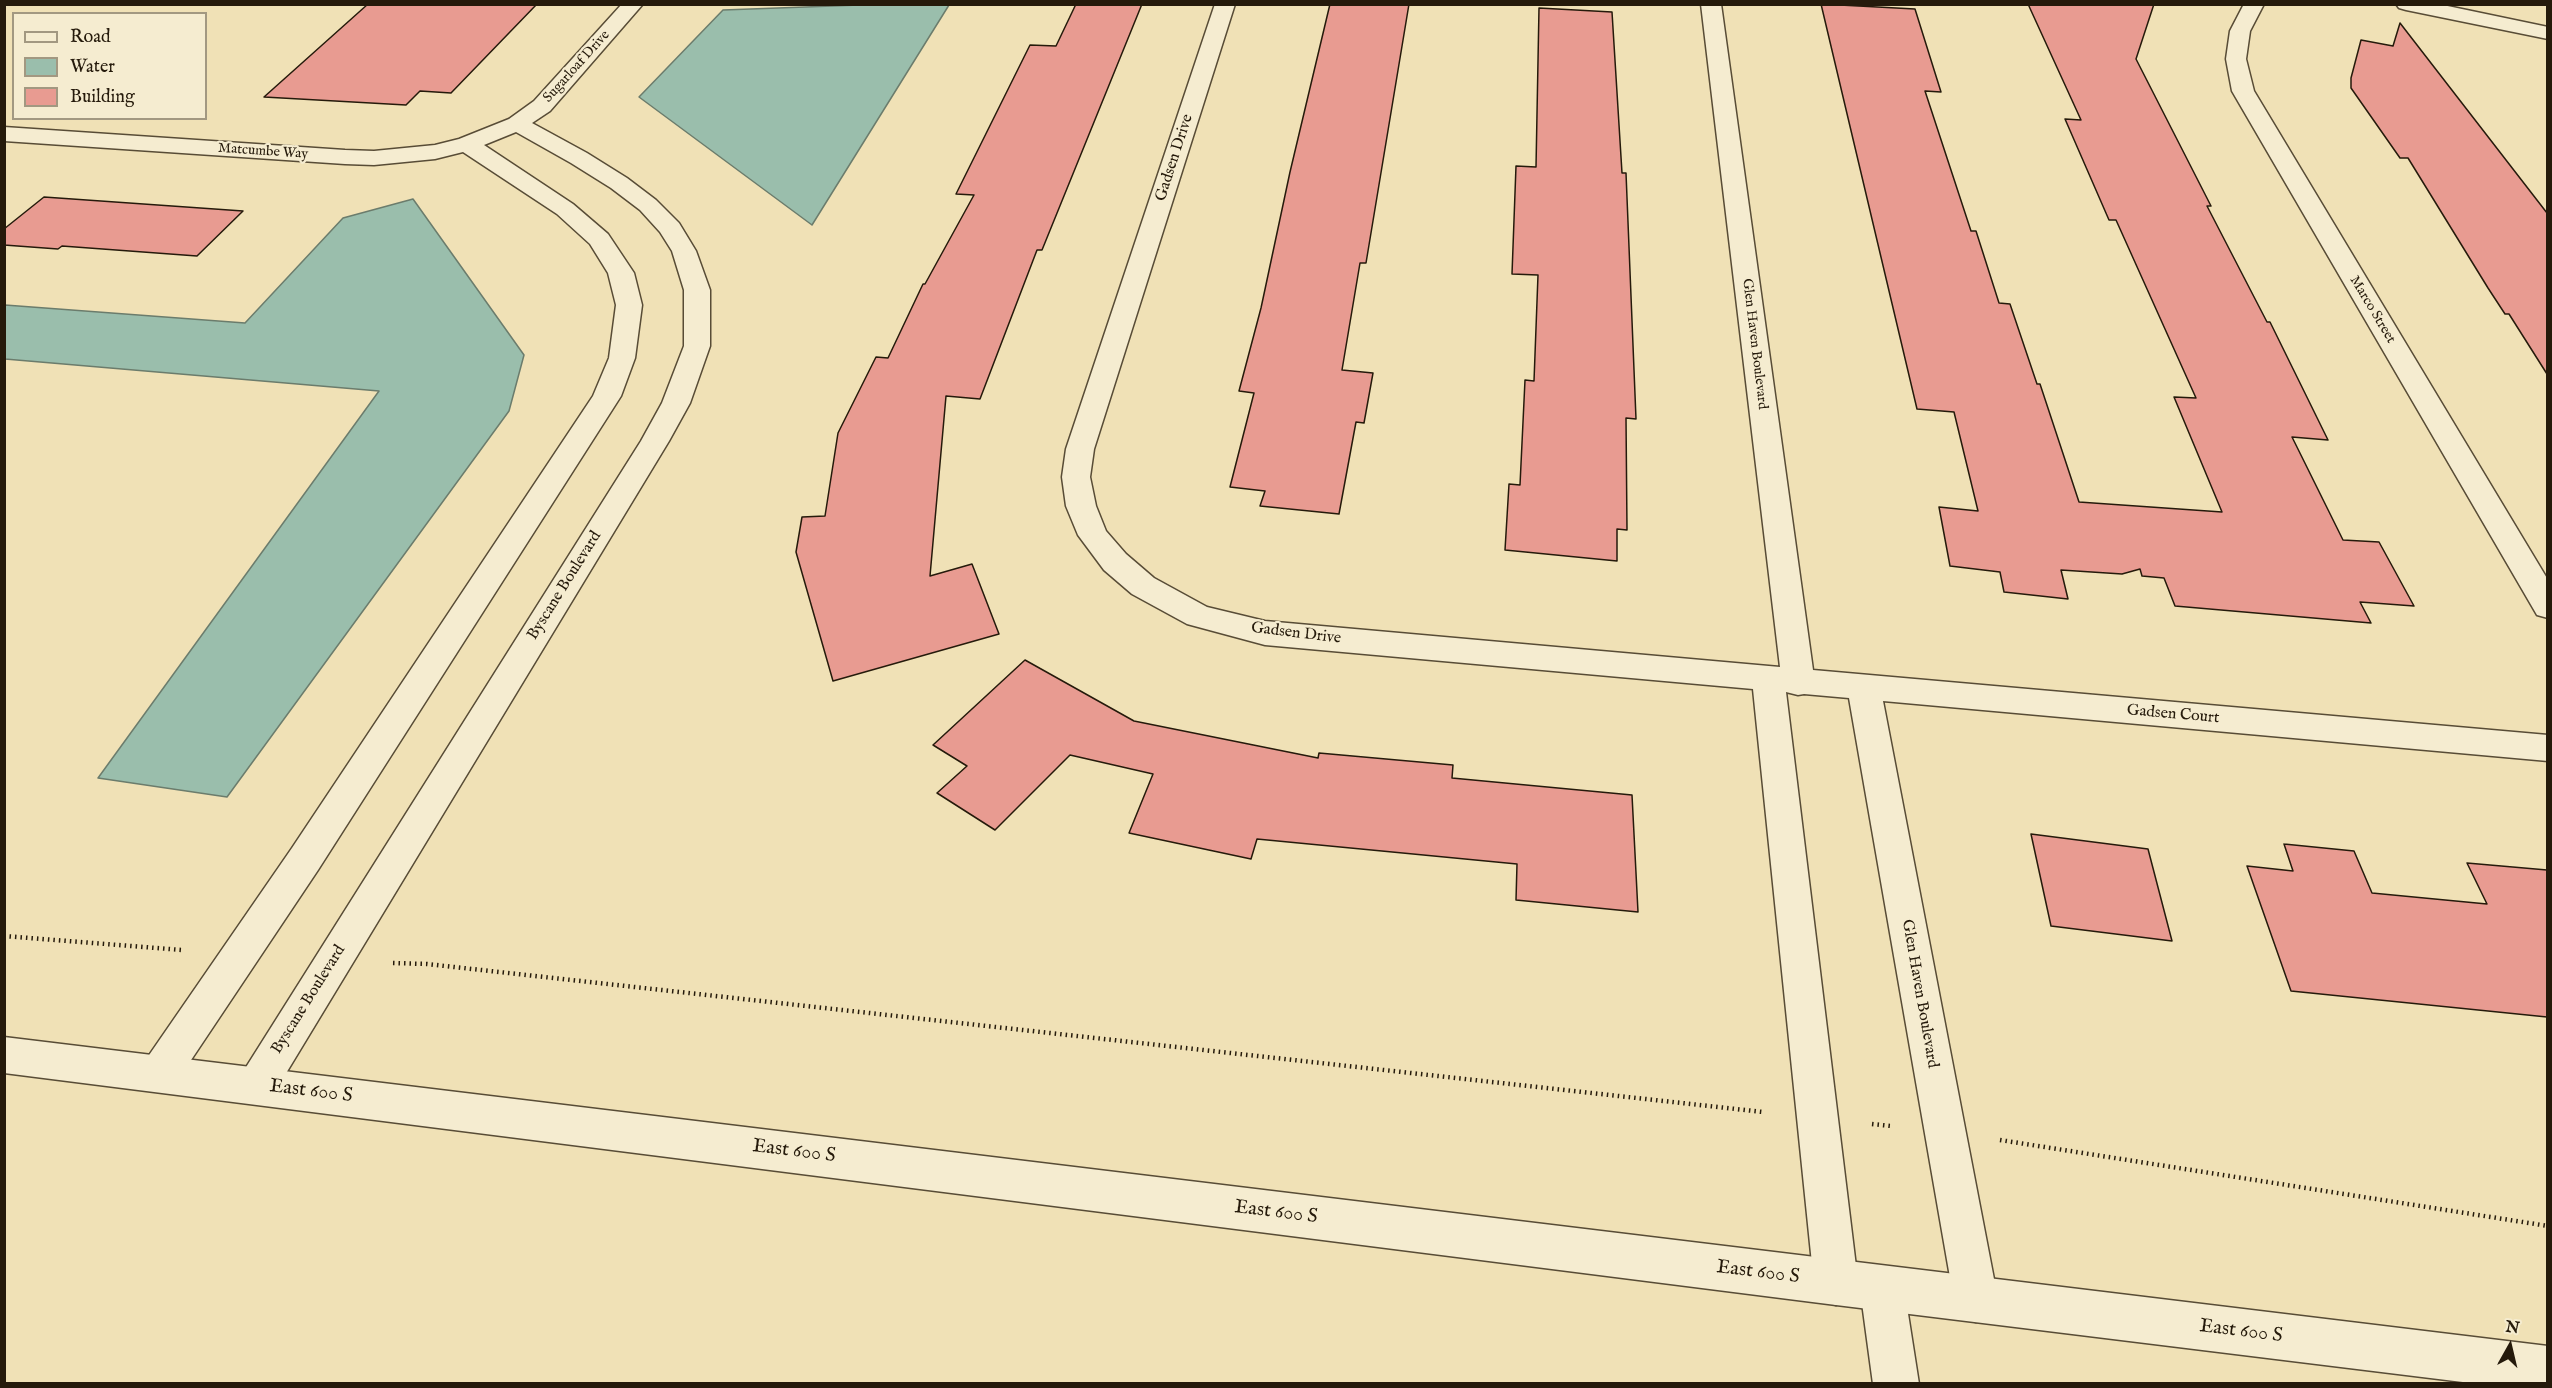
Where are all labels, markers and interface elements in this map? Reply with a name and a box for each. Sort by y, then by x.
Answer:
legend [12,12,207,120]
text: Road [70,26,111,49]
street label: Sugarloaf Drive [540,27,614,107]
text: Water [70,56,115,79]
text: Building [70,86,135,109]
street label: Gadsen Drive [1152,112,1198,204]
street label: Matcumbe Way [217,140,309,164]
street label: Marco Street [2345,273,2399,347]
street label: Glen Haven Boulevard [1738,278,1770,410]
street label: Byscane Boulevard [524,528,606,644]
street label: Gadsen Drive [1250,619,1342,649]
street label: Gadsen Court [2126,701,2220,729]
street label: Glen Haven Boulevard [1896,918,1942,1070]
street label: Byscane Boulevard [268,942,350,1058]
street label: East 600 S [268,1075,354,1109]
street label: East 600 S [751,1135,837,1169]
street label: East 600 S [1233,1196,1319,1230]
street label: East 600 S [1715,1256,1801,1290]
street label: East 600 S [2198,1315,2284,1349]
north arrow [2480,1316,2540,1376]
text: N [2504,1317,2521,1339]

